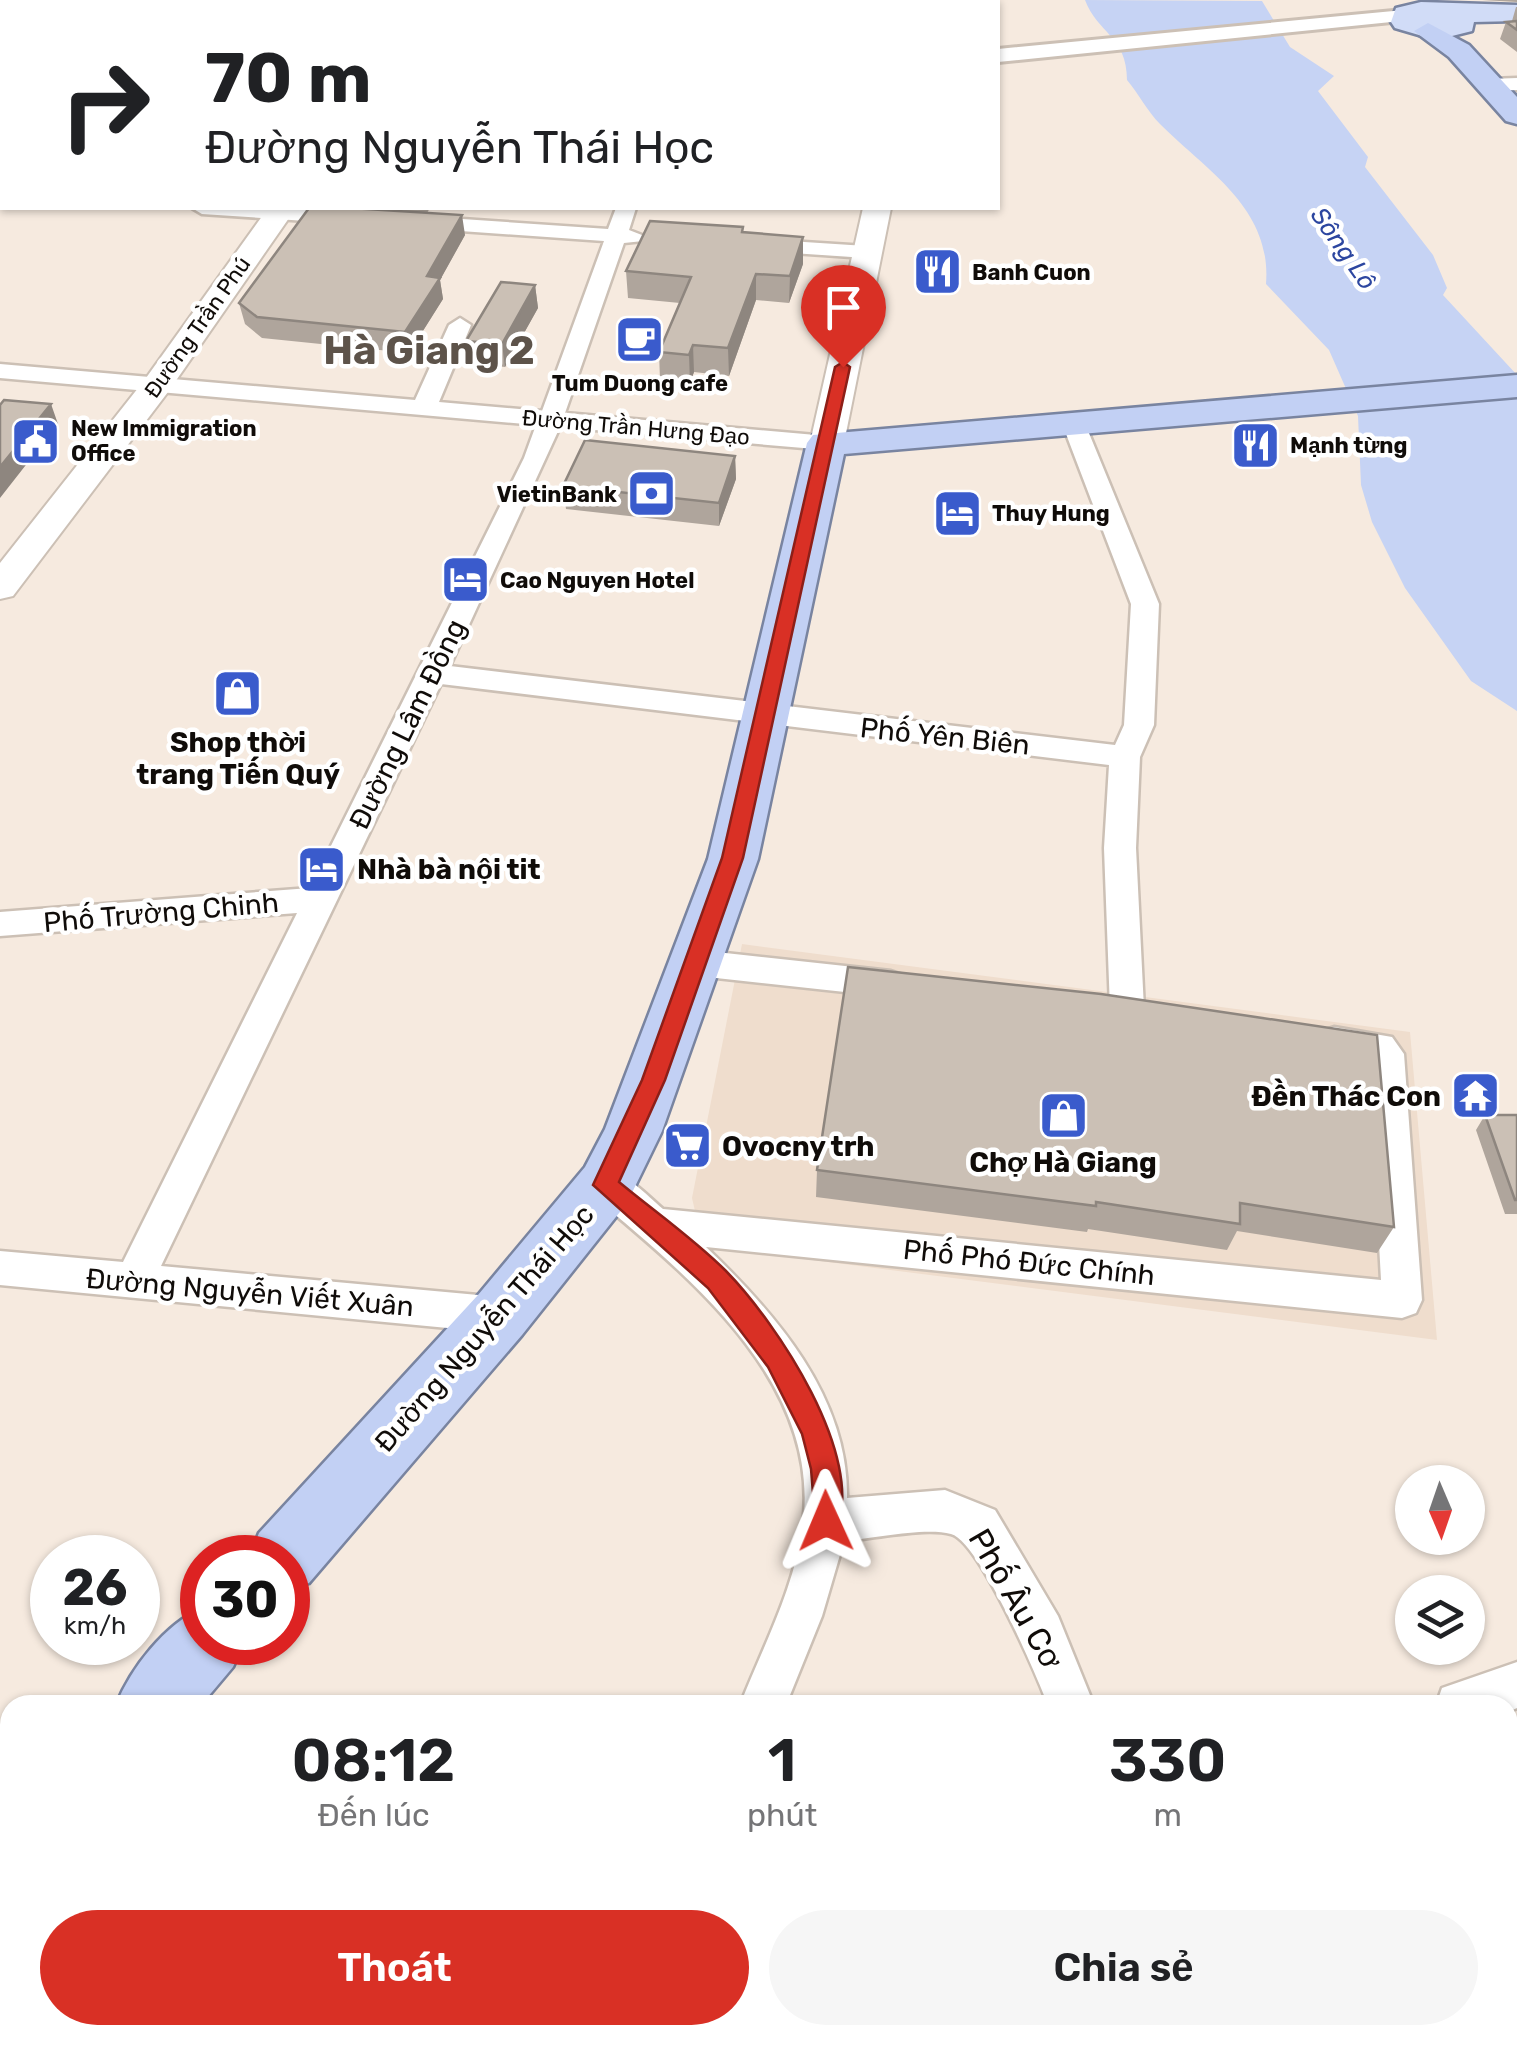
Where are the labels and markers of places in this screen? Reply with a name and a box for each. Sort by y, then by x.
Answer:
restaurant icon: Banh Cuon [911,246,963,298]
place label: Banh Cuon [972,259,1091,286]
pin [801,265,886,368]
cafe icon: Tum Duong cafe [614,313,666,365]
place label: Tum Duong cafe [552,370,728,397]
public building icon: New Immigration Office [10,415,62,467]
place label: New Immigration Office [71,415,257,467]
restaurant icon: Mạnh từng [1229,419,1281,471]
place label: Mạnh từng [1290,432,1407,459]
bank icon: VietinBank [626,468,678,520]
place label: VietinBank [496,481,617,508]
hotel icon: Thuy Hung [931,487,983,539]
place label: Thuy Hung [992,500,1110,527]
hotel icon: Cao Nguyen Hotel [439,554,491,606]
place label: Cao Nguyen Hotel [500,567,694,594]
shop icon: Shop thời trang Tiến Quý [212,668,264,720]
place label: Shop thời trang Tiến Quý [136,726,340,791]
hotel icon: Nhà bà nội tit [296,843,348,895]
place label: Nhà bà nội tit [357,853,541,886]
temple icon: Đền Thác Con [1450,1070,1502,1122]
place label: Đền Thác Con [1251,1078,1441,1113]
shop icon: Chợ Hà Giang [1037,1089,1089,1141]
supermarket icon: Ovocny trh [661,1120,713,1172]
place label: Ovocny trh [722,1130,875,1163]
place label: Chợ Hà Giang [969,1146,1157,1179]

